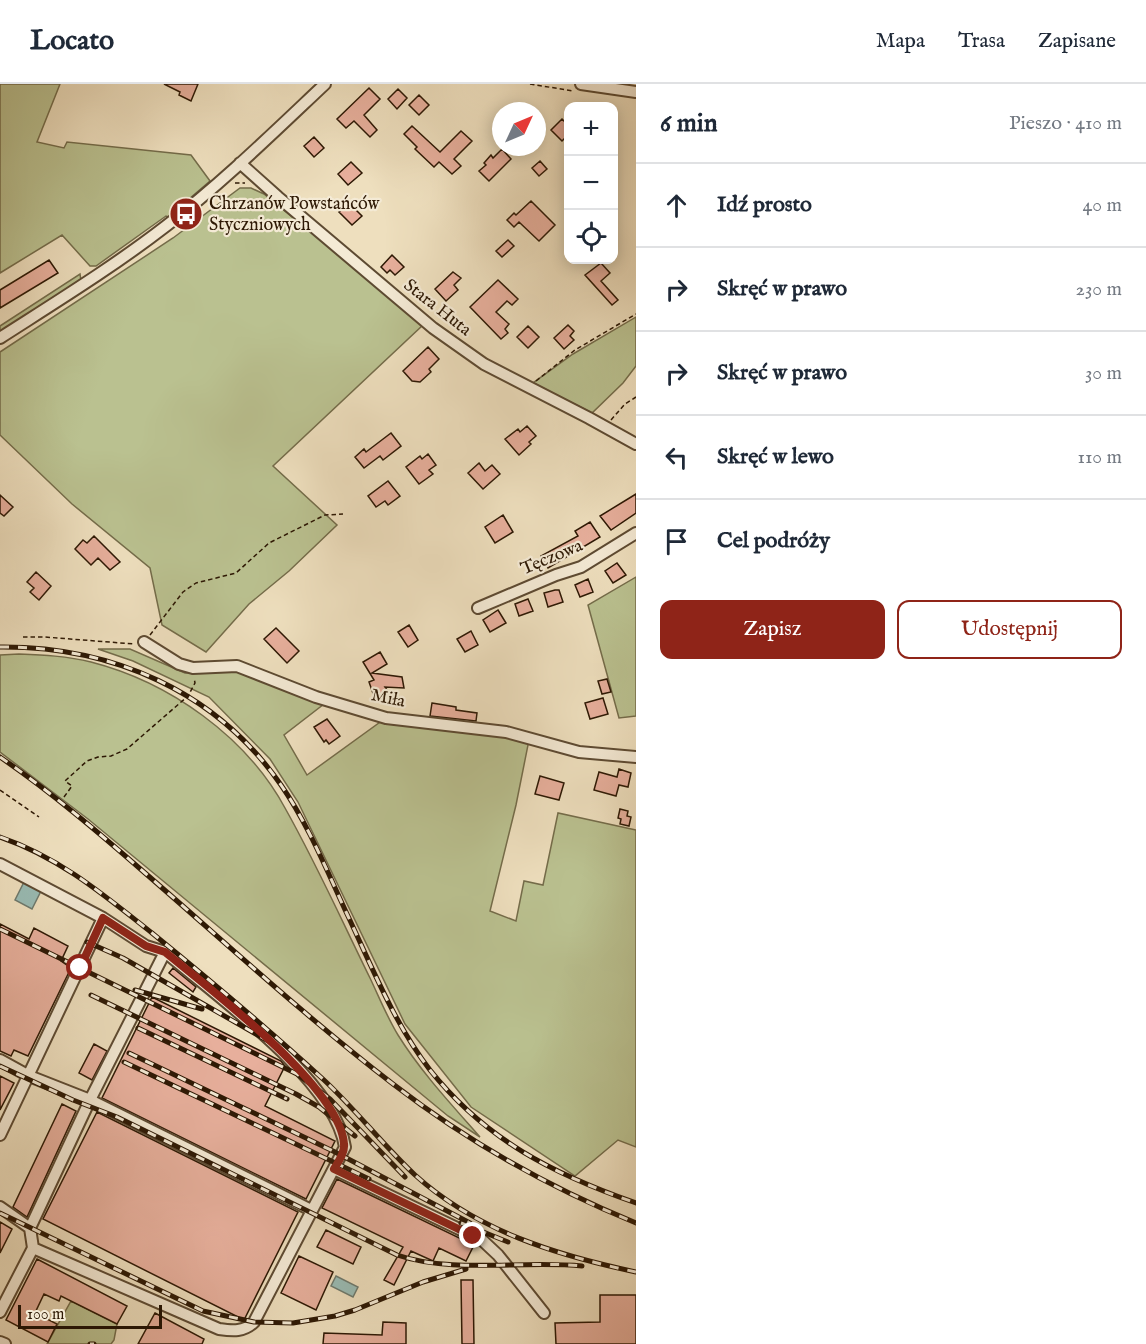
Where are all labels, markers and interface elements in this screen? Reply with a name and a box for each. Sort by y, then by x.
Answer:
text: Locato [30,24,114,59]
text: Mapa [876,28,925,55]
text: Trasa [958,28,1005,55]
text: Zapisane [1038,28,1116,55]
north arrow [492,102,546,156]
map controls [564,102,618,264]
button: + [564,102,618,156]
text: 6 min [660,107,718,140]
text: Pieszo · 410 m [1009,111,1122,136]
button: − [564,156,618,210]
icon: ahead [660,189,693,222]
text: Idź prosto [717,191,812,219]
place label: Chrzanów Powstańców Styczniowych [209,193,381,237]
text: 40 m [1083,193,1122,218]
bus stop icon: Chrzanów Powstańców Styczniowych [168,196,204,232]
button: locate [564,210,618,264]
icon: right [660,273,693,306]
street label: Stara Huta [398,274,476,342]
text: Skręć w prawo [717,275,847,303]
text: 230 m [1076,277,1122,302]
icon: right [660,357,693,390]
text: Skręć w prawo [717,359,847,387]
text: 30 m [1085,361,1122,386]
icon: left [660,441,693,474]
text: Skręć w lewo [717,443,834,471]
text: 110 m [1078,445,1122,470]
icon: arrive [660,525,693,558]
text: Cel podróży [717,527,830,555]
street label: Tęczowa [518,535,587,581]
button: Zapisz [660,600,885,659]
button: Udostępnij [897,600,1122,659]
street label: Miła [369,684,407,714]
route start [66,954,92,980]
route end [459,1222,485,1248]
scale bar [18,1302,162,1330]
text: 100 m [27,1305,64,1325]

